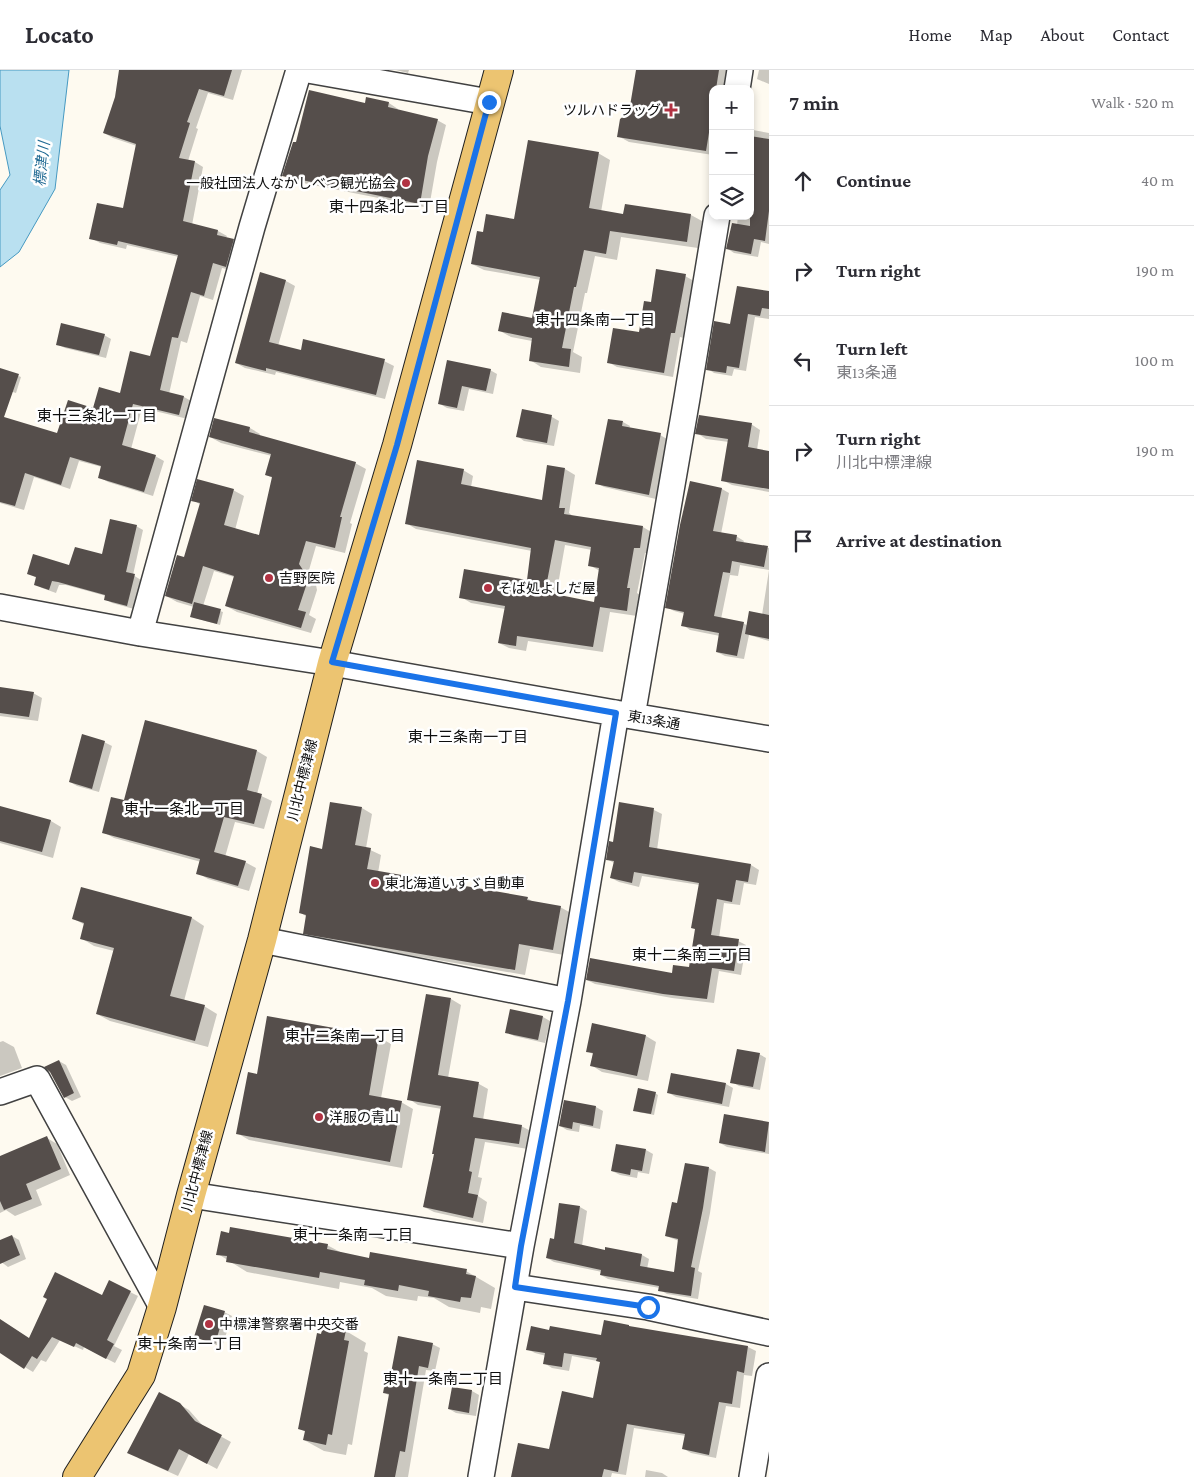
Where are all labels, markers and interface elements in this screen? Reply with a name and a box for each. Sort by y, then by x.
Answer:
text: Locato [25,21,94,48]
text: Home [909,25,952,45]
text: Map [980,25,1012,45]
text: About [1040,25,1084,45]
text: Contact [1112,25,1169,45]
map controls [709,85,754,220]
button: + [709,85,754,130]
route end [478,91,501,114]
text: 7 min [789,91,839,115]
text: Walk · 520 m [1091,94,1174,111]
place label: ツルハドラッグ [563,102,661,118]
marker: ツルハドラッグ [665,104,677,116]
button: − [709,130,754,175]
water label: 標津川 [32,139,53,187]
icon: ahead [789,167,817,195]
text: Continue [836,170,911,191]
text: 40 m [1141,172,1174,189]
place label: 一般社団法人なかしべつ観光協会 [186,175,396,191]
button: layers [709,175,754,220]
marker: 一般社団法人なかしべつ観光協会 [400,177,412,189]
district label: 東十四条北一丁目 [329,198,449,215]
icon: right [789,257,817,285]
text: Turn right [836,260,921,281]
text: 190 m [1136,262,1174,279]
district label: 東十四条南一丁目 [535,312,655,328]
text: Turn left [836,338,908,359]
icon: left [789,347,817,375]
text: 100 m [1135,352,1174,369]
text: 東13条通 [836,364,897,381]
district label: 東十三条北一丁目 [37,407,157,424]
text: Turn right [836,428,921,449]
icon: right [789,437,817,465]
text: 190 m [1136,442,1174,459]
text: 川北中標津線 [836,454,932,471]
icon: arrive [789,527,817,555]
text: Arrive at destination [836,530,1002,551]
place label: 吉野医院 [279,570,335,586]
marker: 吉野医院 [263,572,275,584]
place label: そば処よしだ屋 [498,580,596,596]
marker: そば処よしだ屋 [482,582,494,594]
street label: 東13条通 [626,707,682,733]
district label: 東十三条南一丁目 [408,729,528,745]
street label: 川北中標津線 [284,737,320,823]
district label: 東十一条北一丁目 [124,800,244,817]
place label: 東北海道いすゞ自動車 [385,875,525,891]
marker: 東北海道いすゞ自動車 [369,877,381,889]
district label: 東十二条南三丁目 [632,947,752,963]
district label: 東十二条南一丁目 [285,1028,405,1044]
place label: 洋服の青山 [329,1109,399,1125]
marker: 洋服の青山 [313,1111,325,1123]
street label: 川北中標津線 [178,1128,216,1214]
district label: 東十一条南一丁目 [293,1227,413,1243]
route start [637,1296,660,1319]
place label: 中標津警察署中央交番 [219,1316,359,1332]
marker: 中標津警察署中央交番 [203,1318,215,1330]
district label: 東十条南一丁目 [137,1336,243,1352]
district label: 東十一条南二丁目 [383,1371,503,1387]

